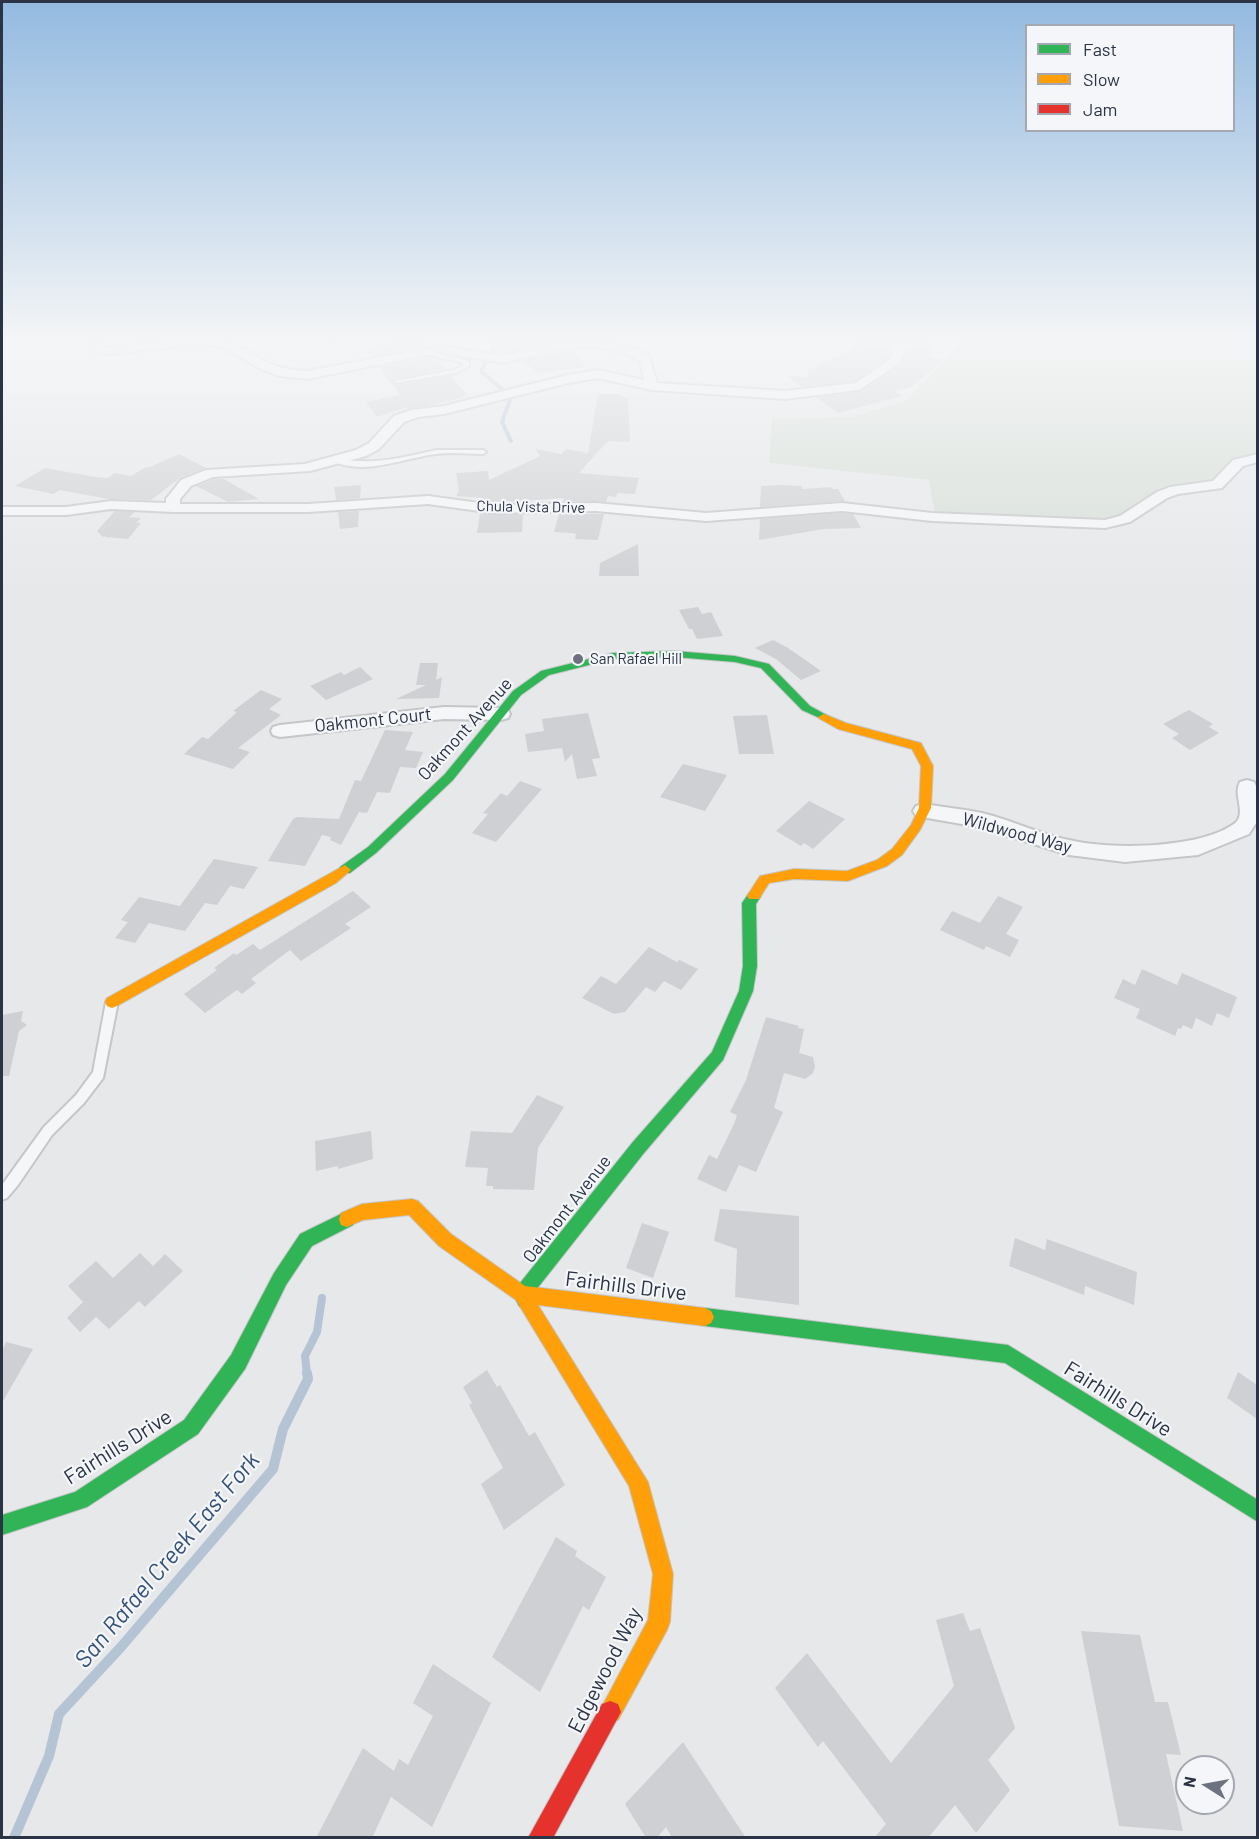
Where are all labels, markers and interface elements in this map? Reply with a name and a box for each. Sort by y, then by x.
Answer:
legend [1025,24,1235,132]
text: Fast [1083,38,1117,60]
text: Slow [1083,68,1120,90]
text: Jam [1083,98,1117,120]
street label: Chula Vista Drive [476,497,586,517]
place label: San Rafael Hill [590,650,682,668]
marker: San Rafael Hill [571,652,585,666]
street label: Oakmont Avenue [413,673,517,785]
street label: Oakmont Court [313,703,433,737]
street label: Wildwood Way [960,808,1074,858]
street label: Oakmont Avenue [518,1151,616,1267]
street label: Fairhills Drive [564,1266,688,1306]
street label: Fairhills Drive [1059,1356,1177,1442]
street label: Fairhills Drive [59,1404,177,1490]
water label: San Rafael Creek East Fork [68,1446,266,1674]
street label: Edgewood Way [563,1603,647,1737]
north arrow [1175,1755,1235,1815]
text: N [1178,1775,1199,1789]

